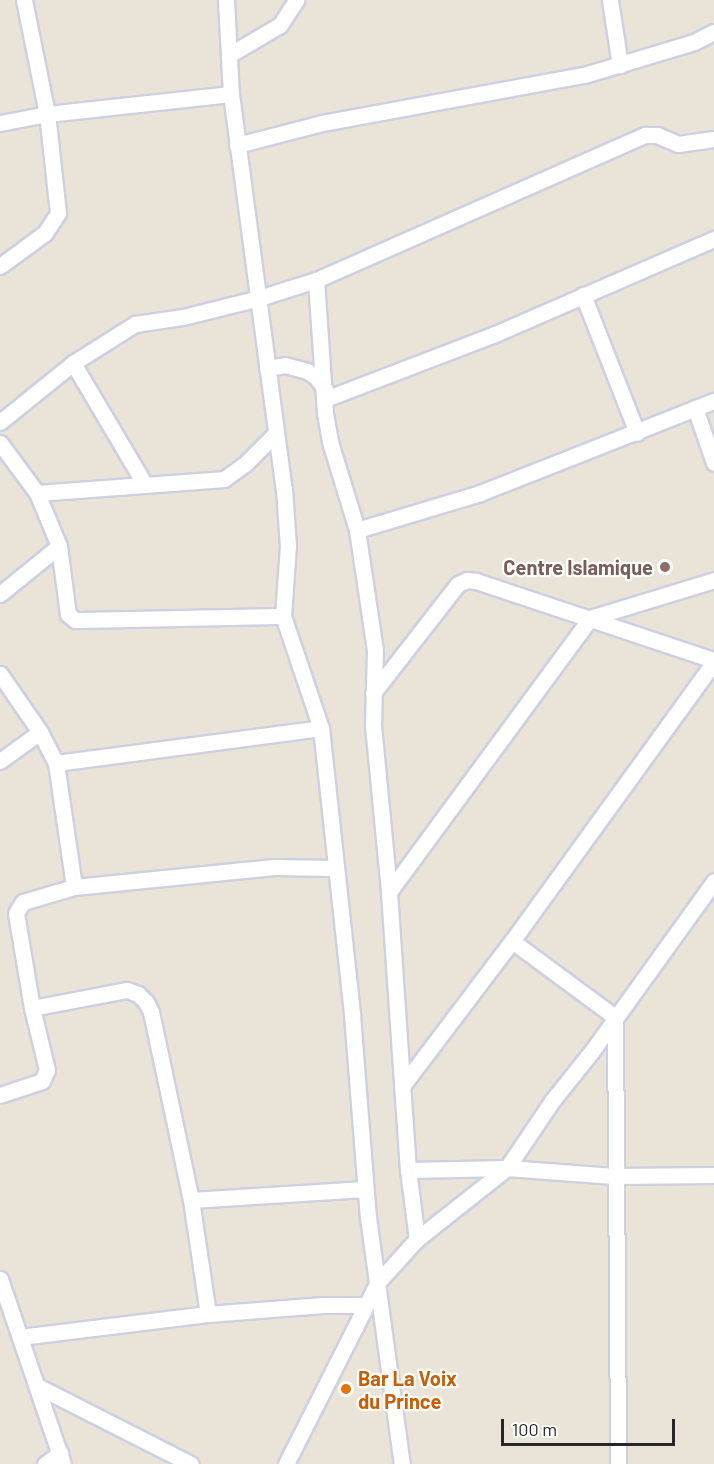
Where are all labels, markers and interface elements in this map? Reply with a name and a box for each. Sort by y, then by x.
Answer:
place label: Centre Islamique [503,555,653,579]
marker: Centre Islamique [658,560,672,574]
place label: Bar La Voix du Prince [358,1366,457,1413]
marker: Bar La Voix du Prince [339,1382,353,1396]
scale bar [504,1407,678,1445]
text: 100 m [512,1418,557,1440]

